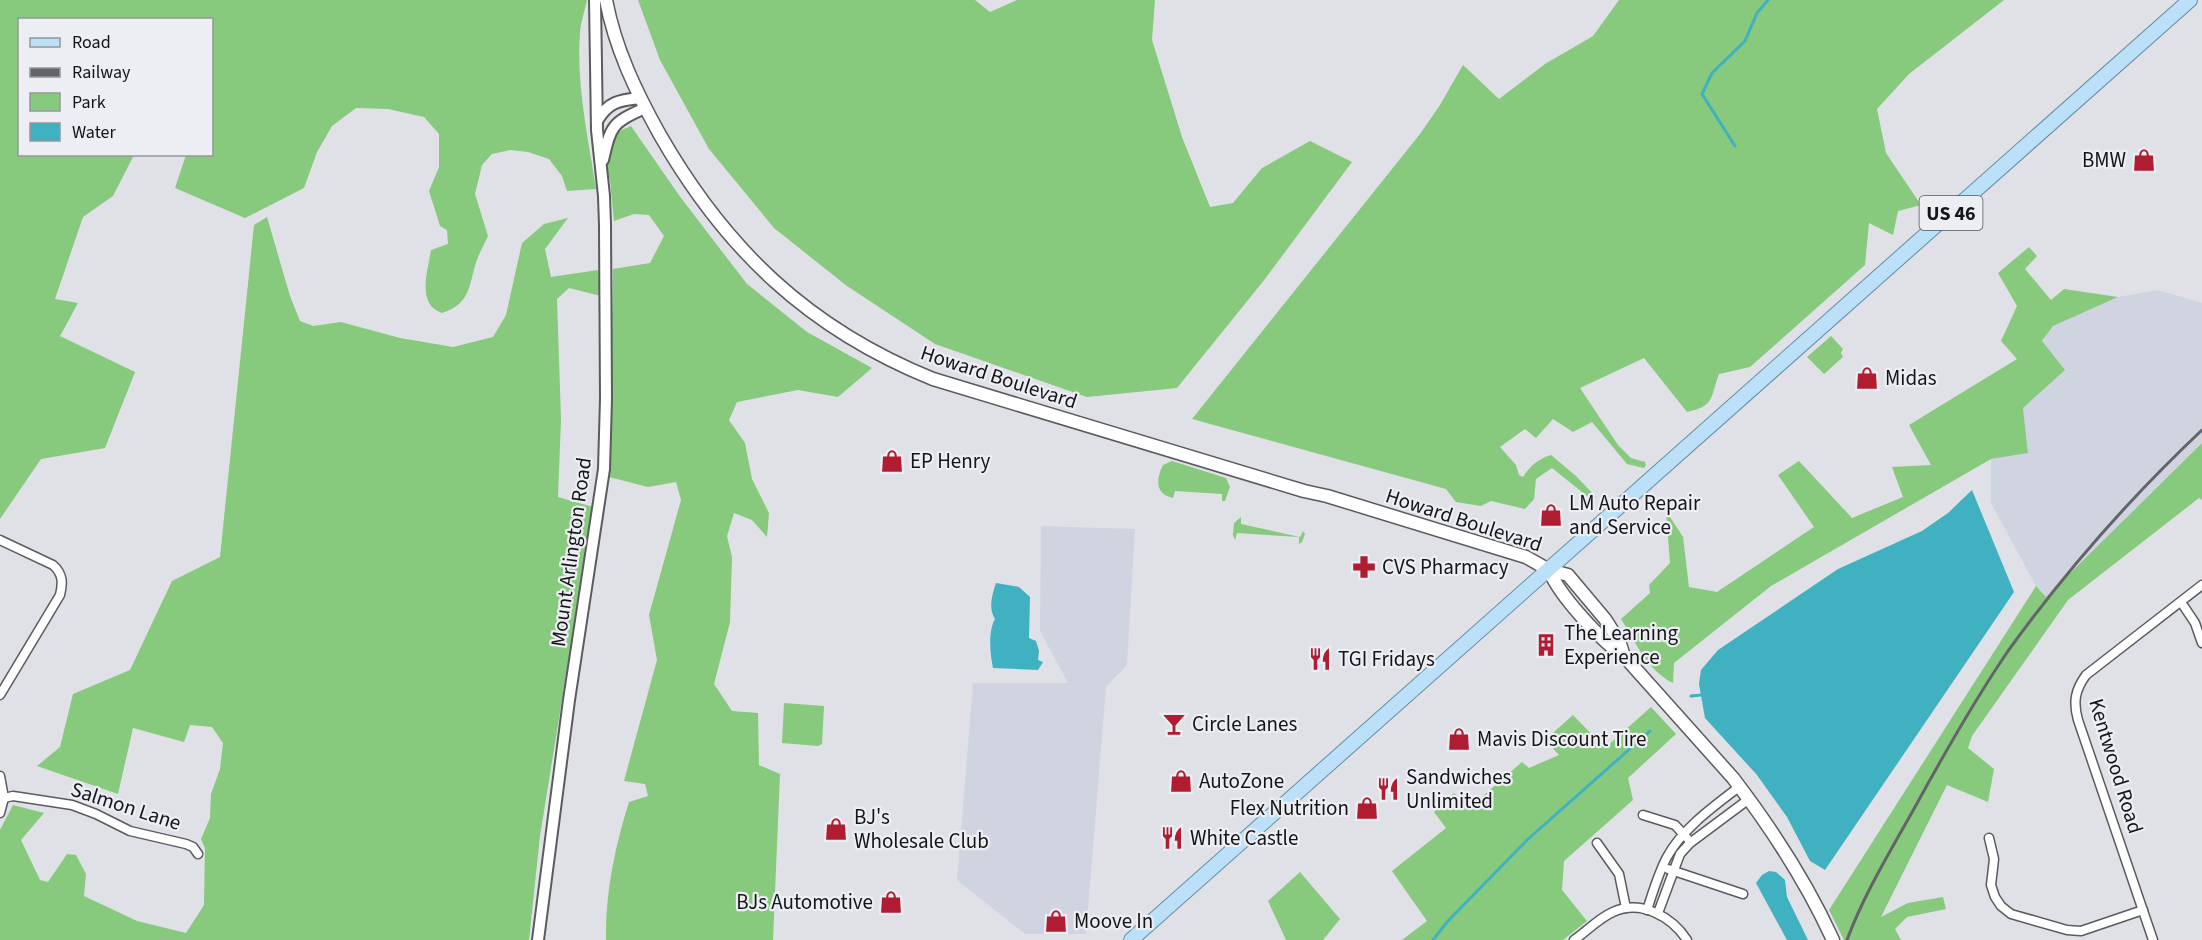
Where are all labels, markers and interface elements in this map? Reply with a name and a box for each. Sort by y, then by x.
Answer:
legend [18,18,213,156]
text: Road [72,30,111,55]
text: Railway [72,60,131,85]
text: Park [72,90,106,115]
text: Water [72,120,116,145]
place label: BMW [2082,145,2126,175]
shop icon: BMW [2131,147,2157,173]
road number: US 46 [1920,196,1982,230]
street label: Howard Boulevard [917,338,1081,416]
place label: Midas [1885,363,1937,393]
shop icon: Midas [1854,365,1880,391]
place label: EP Henry [910,446,991,476]
shop icon: EP Henry [879,448,905,474]
street label: Mount Arlington Road [543,455,599,649]
street label: Howard Boulevard [1382,481,1546,559]
place label: LM Auto Repair and Service [1569,488,1701,542]
shop icon: LM Auto Repair and Service [1538,502,1564,528]
place label: CVS Pharmacy [1382,552,1509,582]
pharmacy icon: CVS Pharmacy [1351,554,1377,580]
place label: The Learning Experience [1564,618,1678,672]
building icon: The Learning Experience [1533,632,1559,658]
place label: TGI Fridays [1338,644,1435,674]
restaurant icon: TGI Fridays [1307,646,1333,672]
street label: Kentwood Road [2081,695,2151,837]
place label: Circle Lanes [1192,709,1297,739]
bar icon: Circle Lanes [1161,711,1187,737]
place label: Mavis Discount Tire [1477,724,1646,754]
shop icon: Mavis Discount Tire [1446,726,1472,752]
place label: Sandwiches Unlimited [1406,762,1512,816]
place label: AutoZone [1199,766,1284,796]
shop icon: AutoZone [1168,768,1194,794]
street label: Salmon Lane [67,774,185,838]
restaurant icon: Sandwiches Unlimited [1375,776,1401,802]
place label: Flex Nutrition [1230,793,1349,823]
shop icon: Flex Nutrition [1354,795,1380,821]
place label: BJ's Wholesale Club [854,802,989,856]
shop icon: BJ's Wholesale Club [823,816,849,842]
place label: White Castle [1190,823,1298,853]
restaurant icon: White Castle [1159,825,1185,851]
place label: BJs Automotive [736,887,873,917]
shop icon: BJs Automotive [878,889,904,915]
place label: Moove In [1074,906,1153,936]
shop icon: Moove In [1043,908,1069,934]

